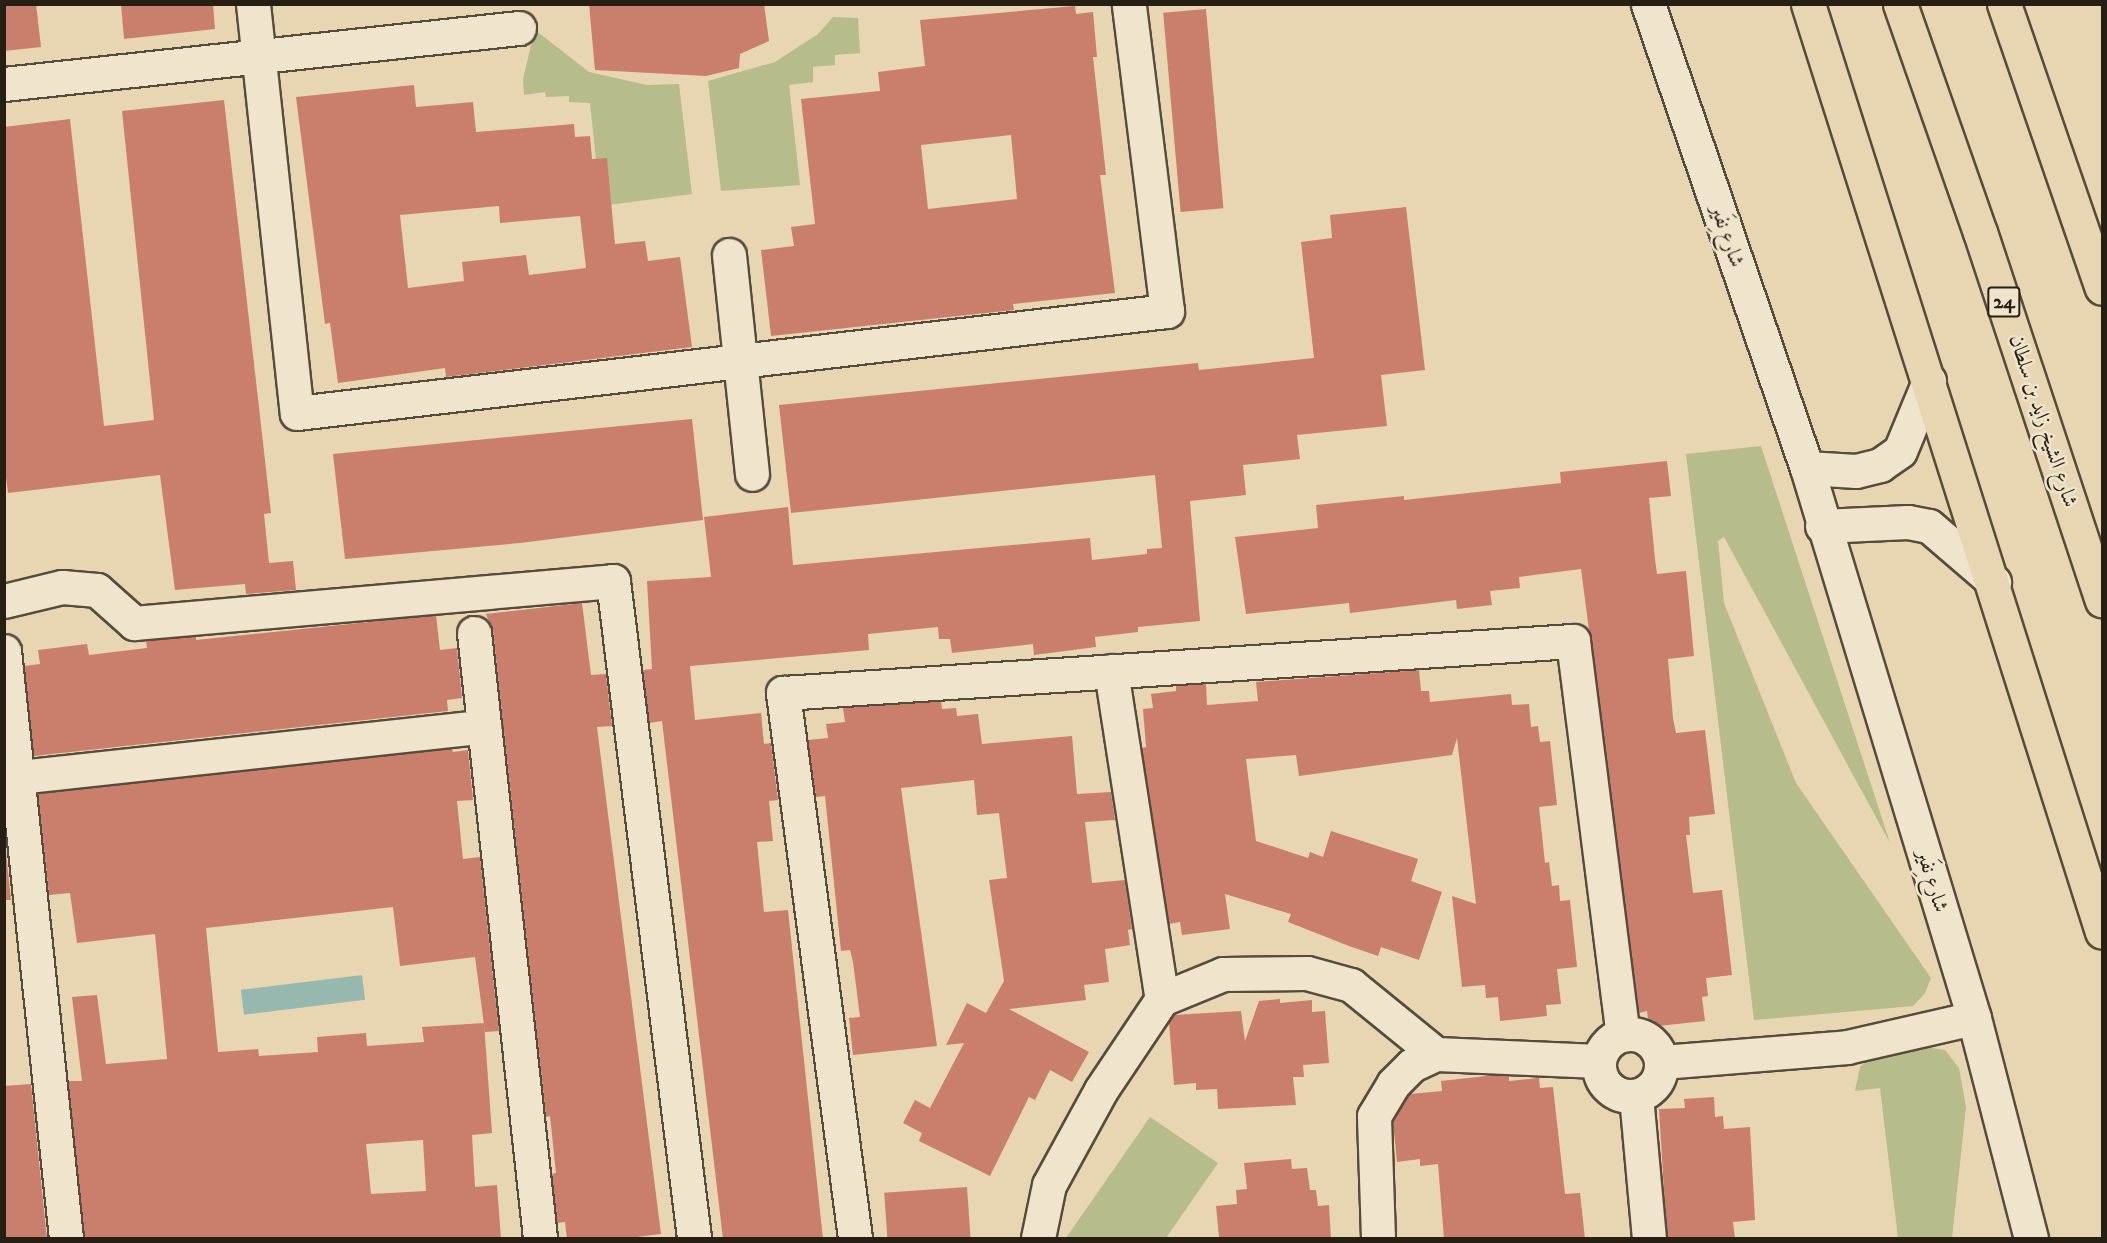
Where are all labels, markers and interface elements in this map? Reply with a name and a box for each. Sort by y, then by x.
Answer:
street label: شارع نِفَير [1705,201,1749,271]
road number: 24 [1986,285,2022,319]
street label: شارع الشيخ زايد بن سلطان [2003,332,2083,510]
street label: شارع نِفَير [1911,847,1953,915]

